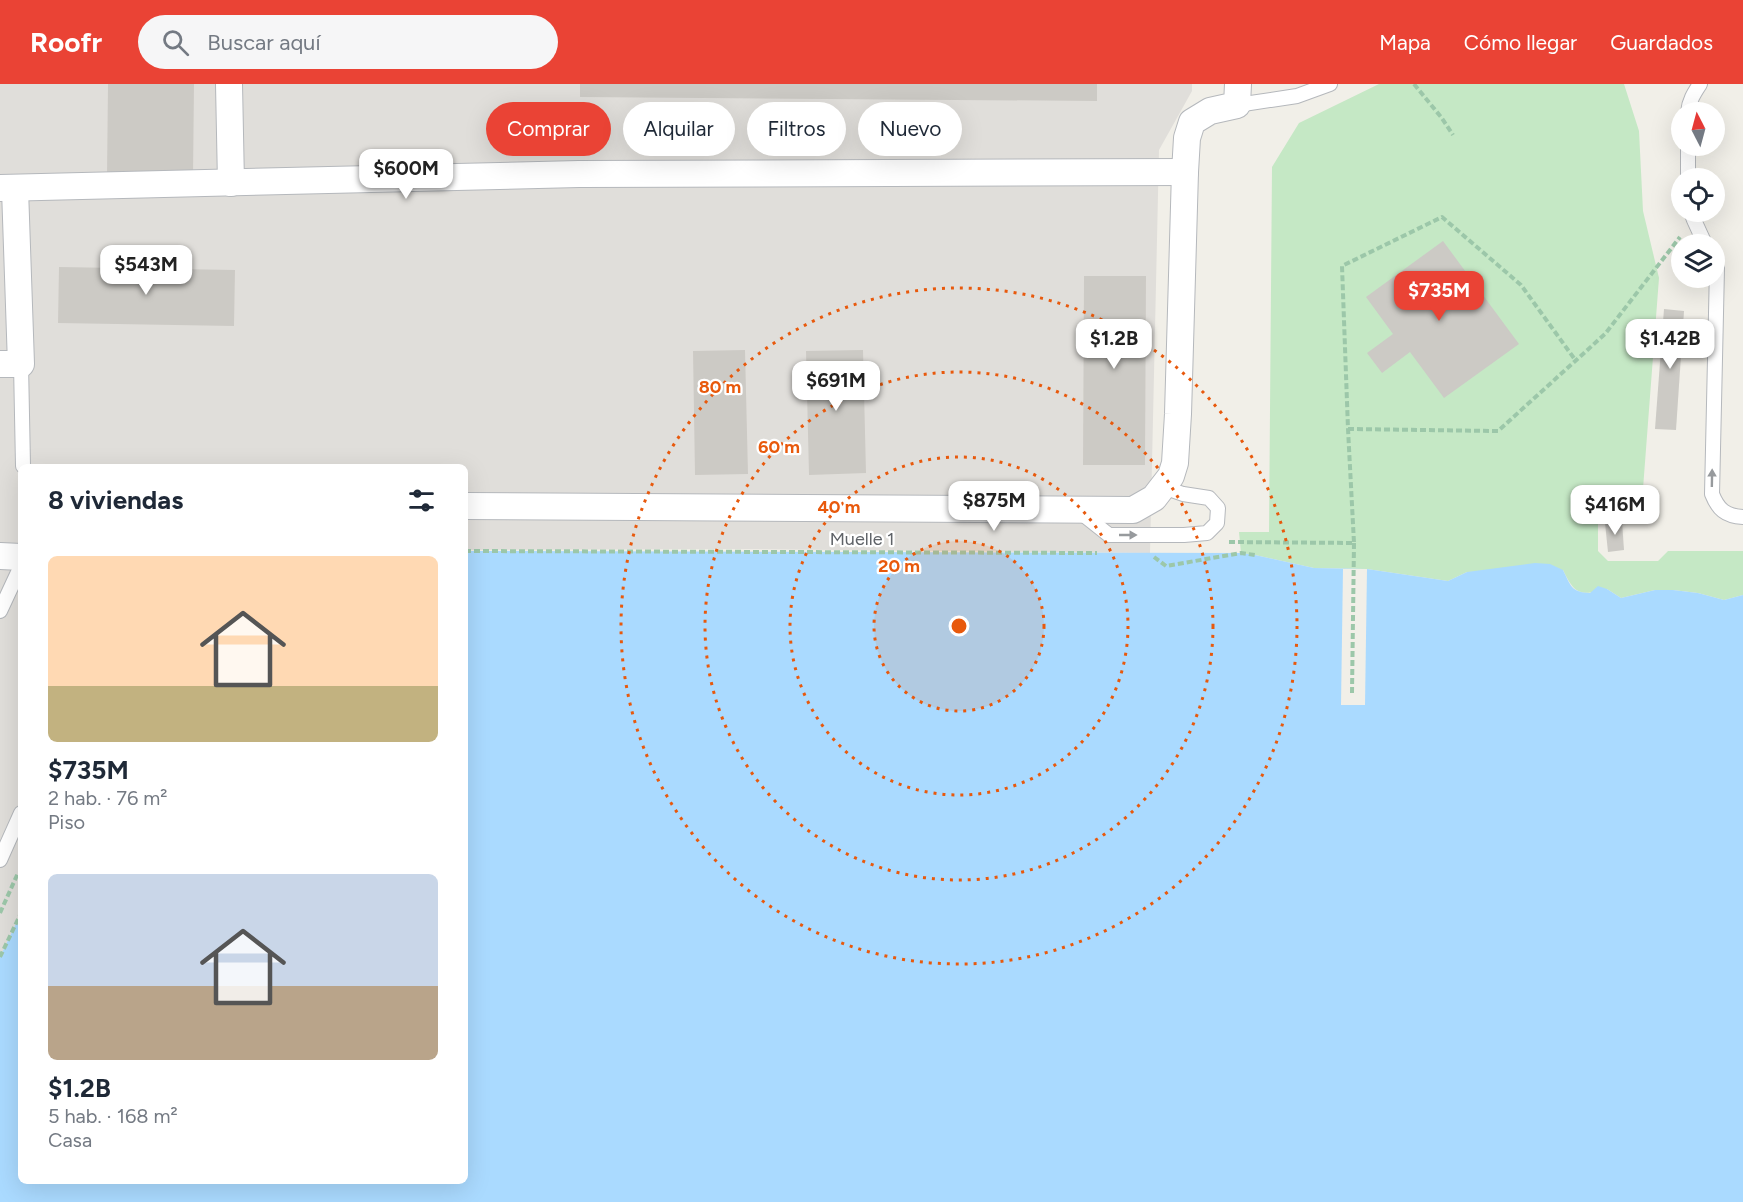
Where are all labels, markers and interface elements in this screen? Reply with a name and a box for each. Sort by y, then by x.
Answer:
search box [138,15,558,69]
text: Roofr [30,25,102,59]
icon: search [159,26,192,59]
text: Buscar aquí [207,29,321,56]
text: Mapa [1379,30,1431,55]
text: Cómo llegar [1464,30,1577,55]
text: Guardados [1610,30,1713,55]
chip: Comprar [486,102,611,156]
chip: Alquilar [623,102,735,156]
chip: Filtros [747,102,846,156]
chip: Nuevo [858,102,962,156]
north arrow [1671,102,1725,156]
map controls [1671,102,1725,288]
pin: $600M [364,149,448,200]
text: $600M [373,156,439,180]
button: locate [1671,168,1725,222]
button: layers [1671,234,1725,288]
pin: $543M [104,245,188,296]
text: $543M [114,252,178,276]
pin: $735M [1397,271,1481,322]
text: $735M [1408,278,1470,302]
pin: $1.2B [1072,319,1156,370]
pin: $1.42B [1621,319,1719,370]
text: $1.2B [1090,326,1138,350]
text: $1.42B [1640,326,1700,350]
pin: $691M [794,361,878,412]
text: $691M [806,368,866,392]
text: 80 m [699,376,741,398]
text: 60 m [758,436,800,458]
one-way arrow [1708,468,1717,487]
pin: $875M [952,481,1036,532]
text: 8 viviendas [48,484,183,516]
icon: filters [405,484,438,517]
pin: $416M [1573,485,1657,536]
text: $875M [962,488,1026,512]
text: $416M [1585,492,1645,516]
text: 40 m [817,496,861,518]
street label: Muelle 1 [830,528,894,550]
one-way arrow [1119,530,1138,540]
text: 20 m [878,555,920,577]
icon: home [189,595,297,703]
centre of rings [949,616,969,636]
text: $735M [48,754,129,786]
text: 2 hab. · 76 m² [48,786,168,810]
text: Piso [48,810,85,834]
icon: home [189,913,297,1021]
text: $1.2B [48,1072,111,1104]
text: 5 hab. · 168 m² [48,1104,178,1128]
text: Casa [48,1128,92,1152]

